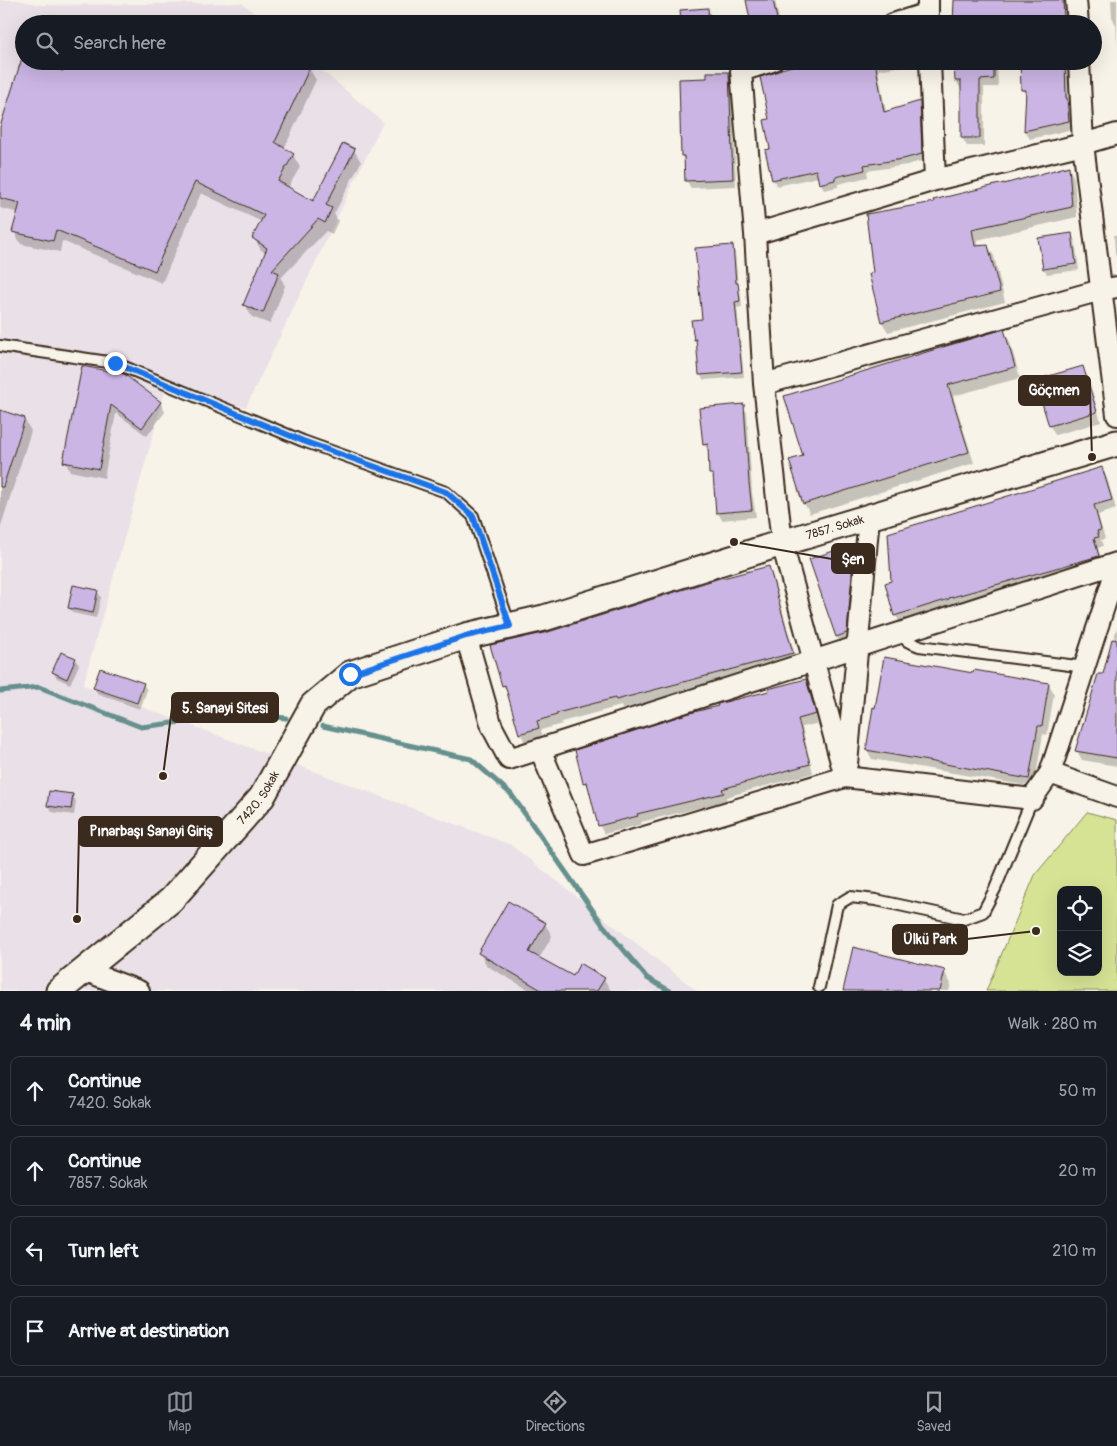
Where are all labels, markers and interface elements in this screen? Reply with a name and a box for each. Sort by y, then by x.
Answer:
search box [15,15,1102,70]
icon: search [33,29,61,57]
text: Search here [73,31,166,55]
route end [104,352,127,375]
callout: Göçmen [1019,376,1090,405]
text: Göçmen [1028,382,1080,399]
street label: 7857. Sokak [804,512,866,543]
callout: Şen [832,544,874,573]
text: Şen [842,551,864,568]
route start [339,663,362,686]
callout: 5. Sanayi Sitesi [172,693,278,722]
text: 5. Sanayi Sitesi [182,700,268,717]
street label: 7420. Sokak [234,769,283,828]
callout: Pınarbaşı Sanayi Giriş [79,817,222,846]
text: Pınarbaşı Sanayi Giriş [89,823,213,840]
map controls [1057,886,1102,976]
button: locate [1057,886,1102,931]
callout: Ülkü Park [893,925,967,954]
text: Ülkü Park [903,931,957,948]
button: layers [1057,931,1102,976]
text: 4 min [20,1010,71,1037]
text: Walk · 280 m [1008,1014,1097,1034]
text: Continue [68,1069,141,1093]
icon: ahead [21,1077,49,1105]
text: 50 m [1059,1081,1096,1101]
text: 7420. Sokak [68,1093,151,1113]
text: Continue [68,1149,141,1173]
icon: ahead [21,1157,49,1185]
text: 20 m [1058,1161,1096,1181]
text: 7857. Sokak [68,1173,147,1193]
icon: left [21,1237,49,1265]
text: Turn left [68,1239,138,1263]
text: 210 m [1052,1241,1096,1261]
icon: arrive [21,1317,49,1345]
text: Arrive at destination [68,1319,229,1343]
tab: Map [166,1388,194,1435]
tab: Directions [525,1388,585,1435]
tab: Saved [916,1388,951,1435]

